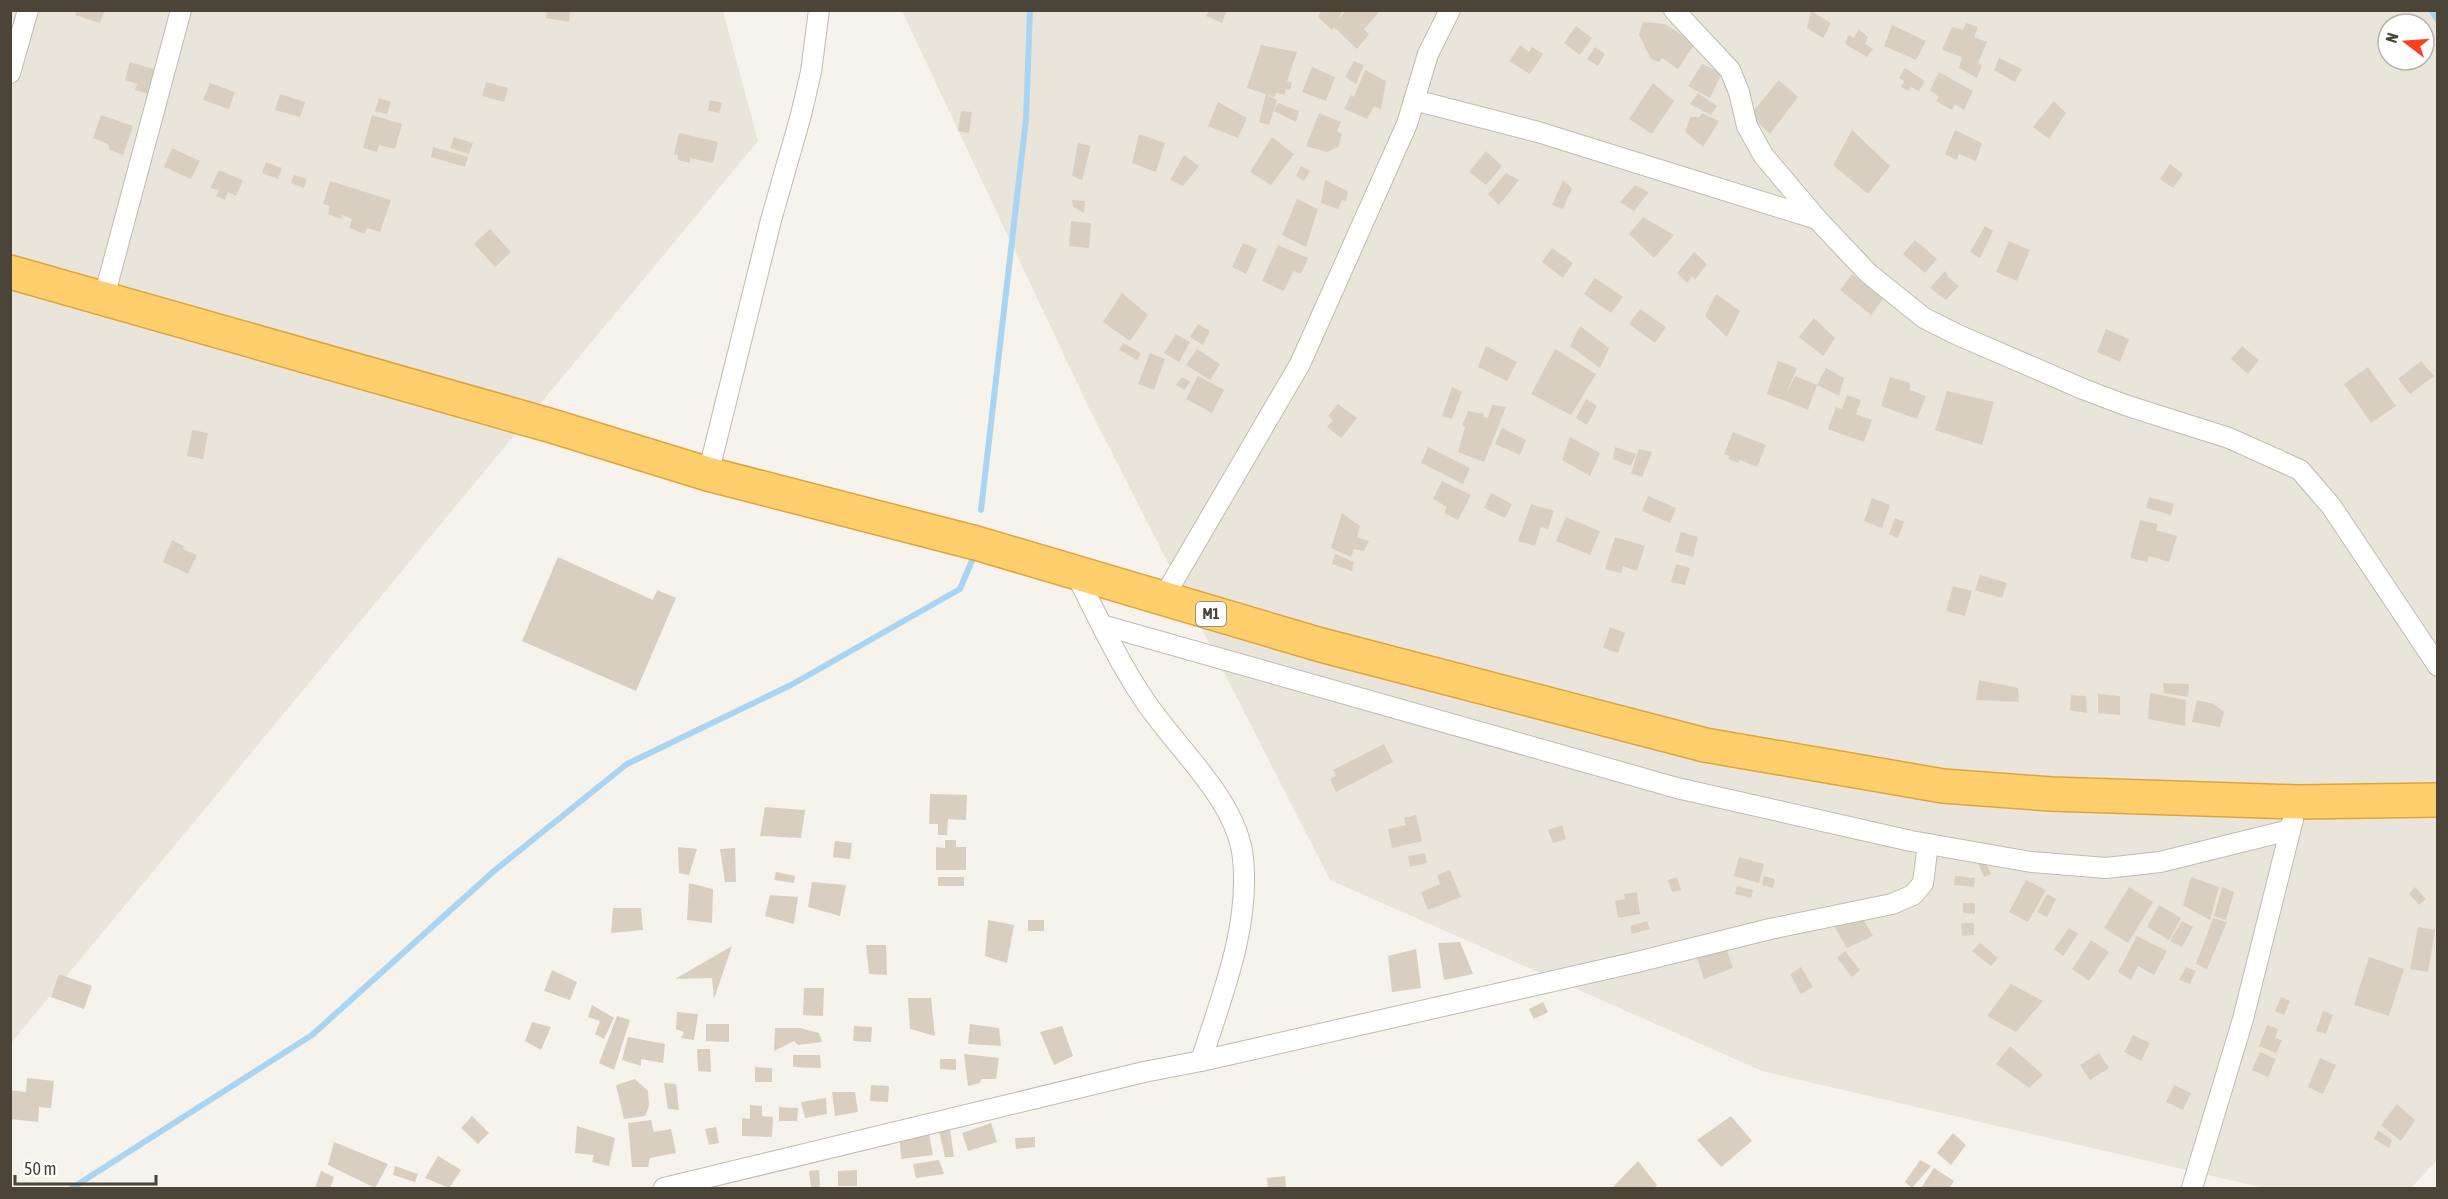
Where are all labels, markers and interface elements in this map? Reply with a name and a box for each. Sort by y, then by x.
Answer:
north arrow [2376,12,2436,72]
text: N [2382,30,2402,45]
road number: M1 [1196,602,1226,626]
scale bar [15,1148,156,1186]
text: 50 m [24,1158,56,1179]

